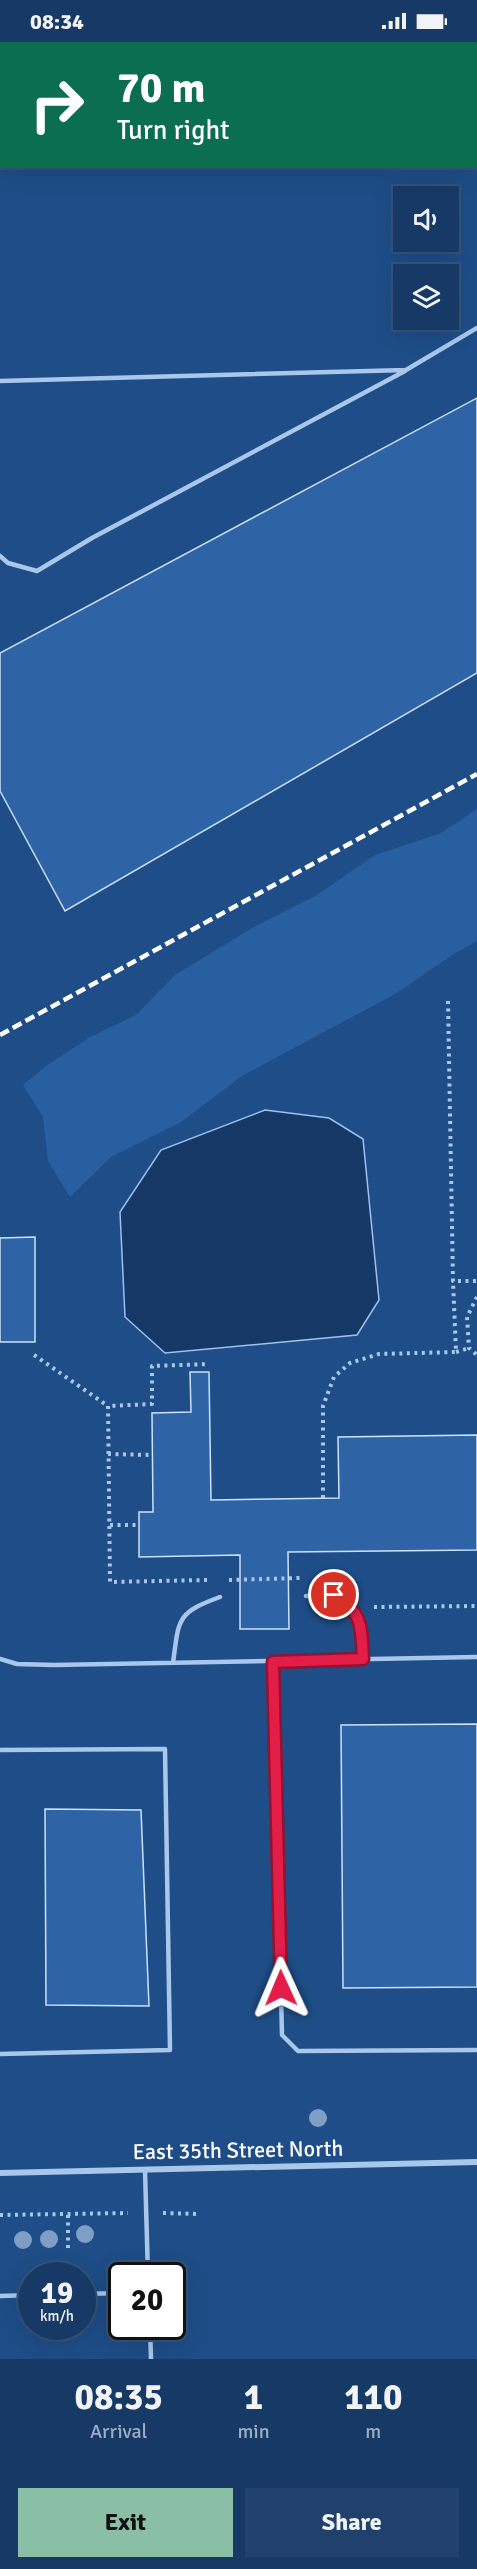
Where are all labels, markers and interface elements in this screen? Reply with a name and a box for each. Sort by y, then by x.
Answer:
text: 08:34 [30,8,84,35]
text: 70 m [117,63,206,114]
icon: right [18,66,96,144]
text: Turn right [117,114,230,147]
map controls [393,186,459,330]
button: sound [393,186,459,252]
button: layers [393,264,459,330]
pin [308,1569,359,1620]
icon: arrive [317,1578,350,1611]
position arrow [249,1956,313,2020]
street label: East 35th Street North [132,2135,344,2165]
speed limit sign: 20 [108,2262,186,2340]
text: 19 [41,2275,73,2312]
text: km/h [40,2307,74,2325]
text: 08:35 [75,2375,163,2420]
text: 1 [244,2375,263,2420]
text: 110 [344,2375,402,2420]
text: Arrival [90,2419,147,2444]
text: min [237,2419,270,2444]
text: m [365,2419,381,2444]
button: Exit [18,2488,233,2557]
button: Share [245,2488,459,2557]

